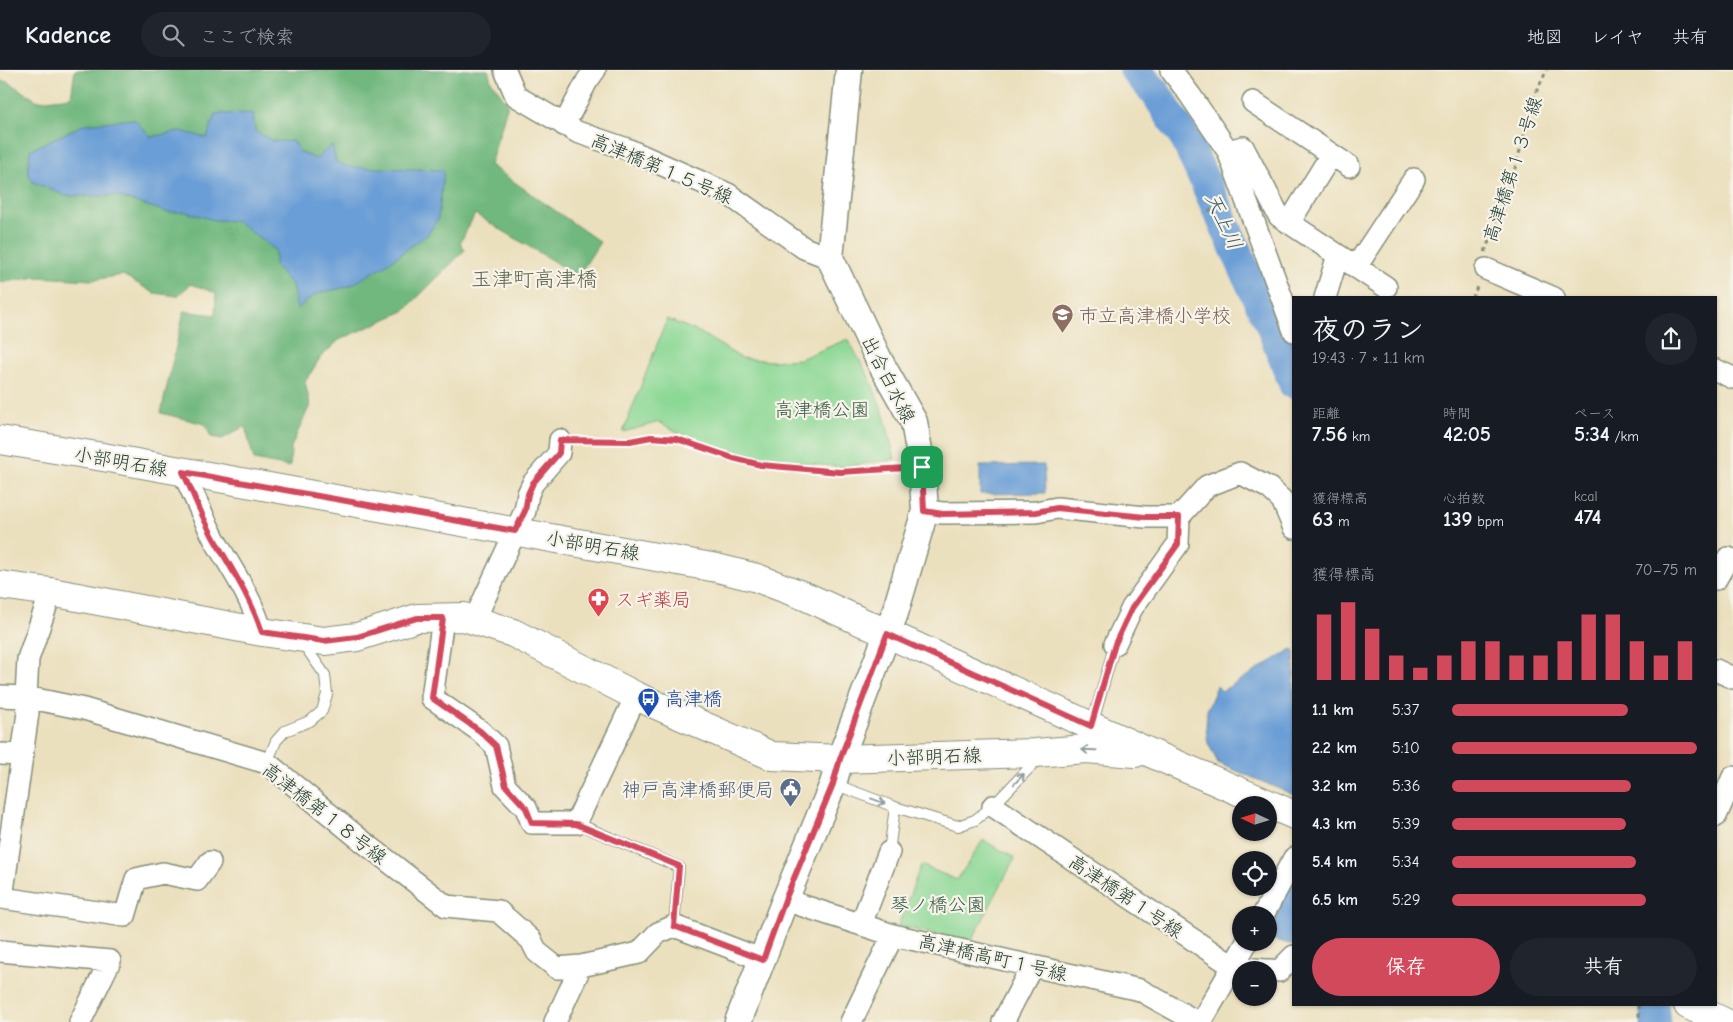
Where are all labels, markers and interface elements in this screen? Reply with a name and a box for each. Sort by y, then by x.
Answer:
search box [141,12,491,57]
text: Kadence [25,21,111,49]
icon: search [159,21,187,49]
text: ここで検索 [199,26,294,48]
text: 地図 [1527,27,1563,48]
text: レイヤ [1591,27,1644,48]
text: 共有 [1672,27,1708,48]
street label: 高津橋第１３号線 [1479,94,1547,245]
street label: 高津橋第１５号線 [587,129,736,209]
water label: 天上川 [1200,189,1247,253]
district label: 玉津町高津橋 [471,267,597,291]
school or university icon: 市立高津橋小学校 [1051,303,1075,334]
place label: 市立高津橋小学校 [1079,305,1231,327]
button: share [1645,313,1697,365]
text: 夜のラン [1312,314,1424,346]
street label: 出合白水線 [857,332,919,427]
text: 19:43 · 7 × 1.1 km [1312,349,1425,367]
park label: 高津橋公園 [774,399,870,421]
text: 距離 [1312,405,1340,422]
text: 時間 [1443,405,1471,422]
text: ペース [1574,405,1615,422]
text: 7.56 [1312,422,1347,446]
text: 42:05 [1443,422,1491,446]
text: 5:34 [1574,422,1610,446]
text: km [1347,428,1370,445]
text: /km [1610,428,1639,445]
street label: 小部明石線 [72,443,170,481]
pin [901,446,943,488]
icon: arrive [908,453,936,481]
text: kcal [1574,488,1598,505]
text: 獲得標高 [1312,490,1368,507]
text: 心拍数 [1443,490,1485,507]
text: 474 [1574,505,1601,529]
text: 63 [1312,507,1333,531]
text: 139 [1443,507,1473,531]
text: m [1333,513,1350,530]
text: bpm [1473,513,1504,530]
street label: 小部明石線 [544,527,642,565]
text: 70–75 m [1635,561,1697,579]
text: 獲得標高 [1312,566,1376,584]
pharmacy icon: スギ薬局 [587,587,611,618]
place label: スギ薬局 [615,589,691,611]
bus stop icon: 高津橋 [637,686,661,717]
place label: 高津橋 [665,688,722,710]
text: 1.1 km [1312,701,1354,719]
text: 5:37 [1392,701,1419,719]
text: 2.2 km [1312,739,1357,757]
text: 5:10 [1392,739,1420,757]
street label: 小部明石線 [886,744,982,770]
one-way arrow [1081,745,1097,754]
street label: 高津橋第１８号線 [258,758,391,869]
one-way arrow [1013,772,1025,785]
public building icon: 神戸高津橋郵便局 [778,777,802,808]
text: 3.2 km [1312,777,1357,795]
text: 5:36 [1392,777,1420,795]
place label: 神戸高津橋郵便局 [622,779,774,801]
north arrow [1232,796,1278,841]
map controls [1232,796,1277,1006]
one-way arrow [870,797,886,806]
text: 4.3 km [1312,815,1357,833]
text: 5:39 [1392,815,1420,833]
street label: 高津橋第１号線 [1064,851,1187,943]
button: locate [1232,851,1277,896]
text: 5.4 km [1312,853,1357,871]
text: 5:34 [1392,853,1419,871]
text: 6.5 km [1312,891,1358,909]
text: 5:29 [1392,891,1420,909]
park label: 琴ノ橋公園 [890,894,986,916]
button: + [1232,906,1277,951]
street label: 高津橋高町１号線 [916,930,1069,986]
button: 保存 [1312,938,1500,996]
button: 共有 [1510,938,1697,996]
button: − [1232,961,1277,1006]

